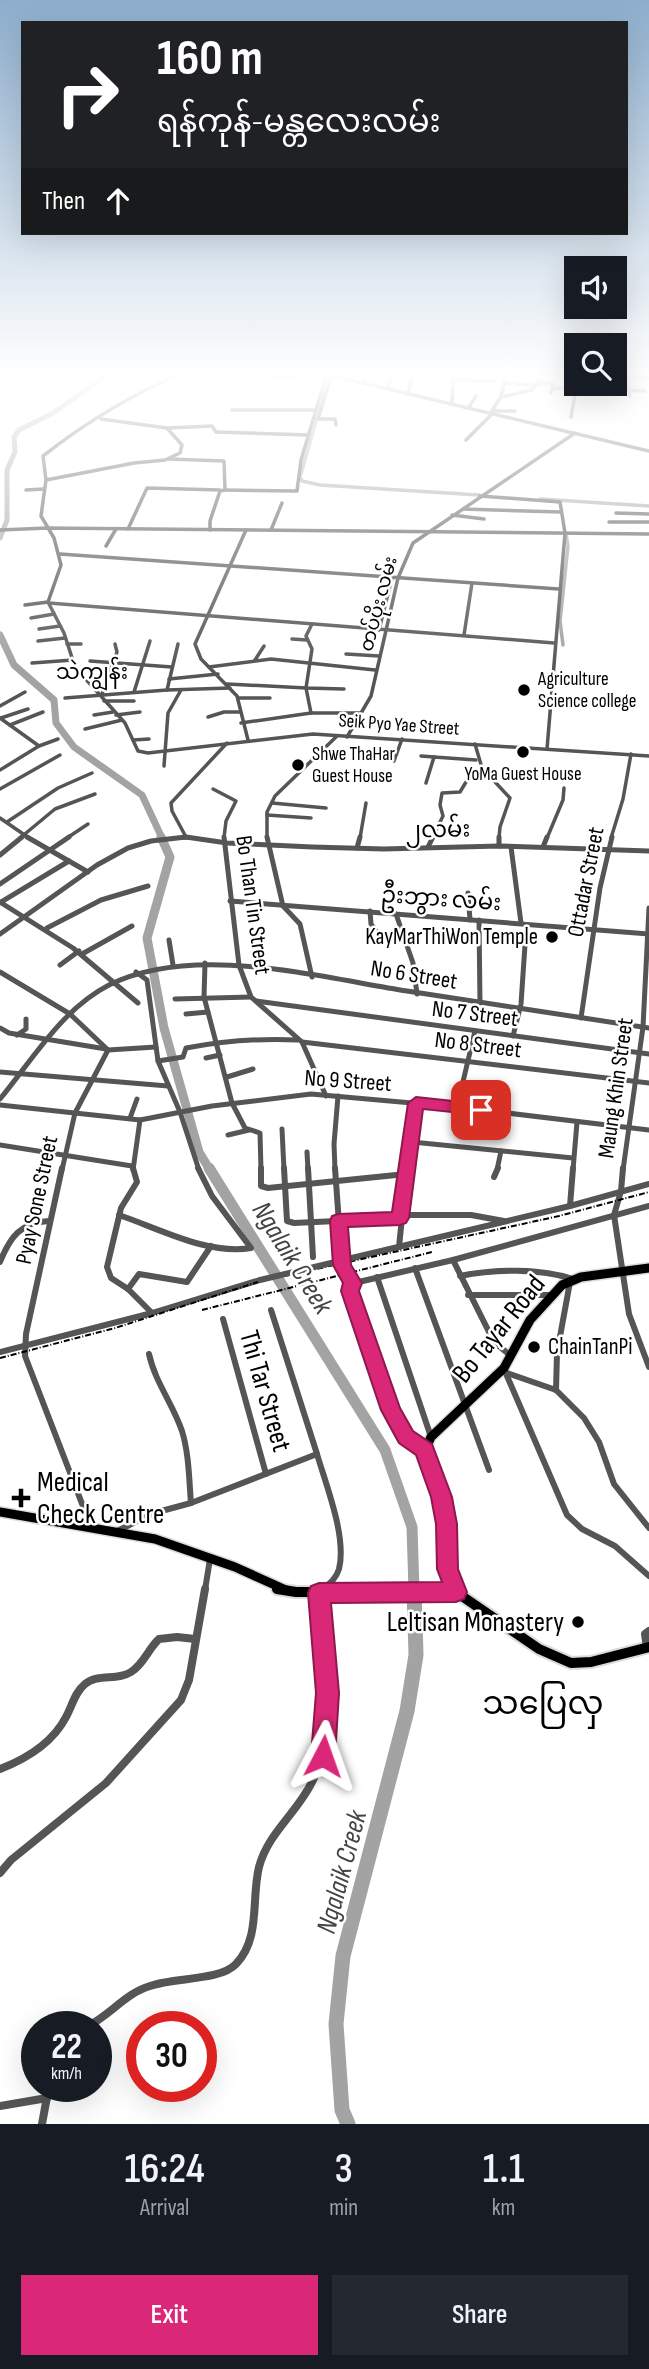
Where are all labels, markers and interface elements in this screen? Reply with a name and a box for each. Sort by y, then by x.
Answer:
text: 160 m [157,30,263,89]
icon: right [42,49,133,140]
text: ရန်ကုန်-မန္တလေးလမ်း [157,103,441,142]
icon: ahead [99,182,137,220]
text: Then [42,186,85,217]
map controls [564,256,627,396]
button: sound [564,256,627,319]
button: search [564,333,627,396]
street label: တပ်ပိုး လမ်း [351,553,407,655]
district label: သဲကျွန်း [56,656,128,691]
place label: Agriculture Science college [537,668,636,713]
marker: Agriculture Science college [516,682,532,698]
street label: Seik Pyo Yae Street [338,709,460,741]
place label: Shwe ThaHar Guest House [312,743,395,788]
marker: YoMa Guest House [515,744,531,760]
marker: Shwe ThaHar Guest House [290,757,306,773]
place label: YoMa Guest House [464,763,582,786]
street label: ၂လမ်း [405,812,471,849]
street label: Ottadar Street [562,825,610,939]
street label: Bo Than Tin Street [229,834,277,976]
street label: ဦးဘွား လမ်း [380,878,502,921]
place label: KayMarThiWon Temple [365,923,538,951]
marker: KayMarThiWon Temple [544,929,560,945]
street label: No 6 Street [369,954,459,996]
street label: No 7 Street [430,995,520,1033]
street label: Maung Khin Street [592,1016,640,1160]
street label: No 8 Street [433,1026,523,1064]
street label: No 9 Street [303,1064,393,1098]
pin [451,1080,511,1140]
icon: arrive [462,1091,500,1129]
street label: Pyay Sone Street [10,1133,64,1267]
water label: Ngalaik Creek [245,1196,340,1322]
street label: Bo Tayar Road [446,1269,552,1389]
street label: Thi Tar Street [232,1327,298,1455]
place label: ChainTanPi [548,1333,632,1361]
marker: ChainTanPi [526,1339,542,1355]
place label: Medical Check Centre [37,1466,164,1531]
marker: Medical Check Centre [11,1488,31,1508]
place label: Leltisan Monastery [387,1606,564,1639]
marker: Leltisan Monastery [570,1614,586,1630]
district label: သပြေလှ [483,1681,603,1729]
position arrow [286,1719,360,1793]
water label: Ngalaik Creek [310,1805,375,1937]
speed limit sign: 30 [126,2011,217,2102]
text: 22 [51,2026,82,2069]
text: km/h [51,2063,82,2084]
text: 16:24 [125,2144,205,2195]
text: 3 [335,2144,353,2195]
text: 1.1 [483,2144,524,2195]
text: Arrival [140,2194,189,2222]
text: min [329,2194,358,2222]
text: km [492,2194,515,2222]
button: Exit [21,2275,318,2355]
button: Share [332,2275,628,2355]

